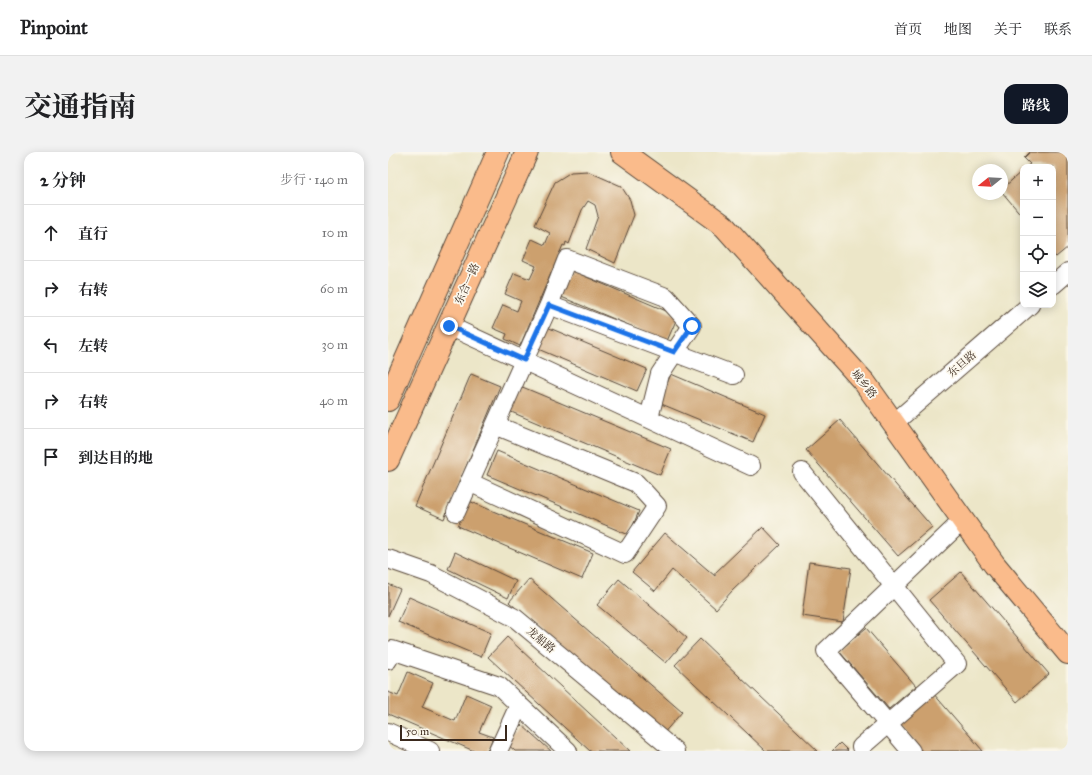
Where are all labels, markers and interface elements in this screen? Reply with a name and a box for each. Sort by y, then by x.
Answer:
text: Pinpoint [20,16,88,39]
text: 首页 [894,21,922,38]
text: 地图 [944,21,972,38]
text: 关于 [994,21,1022,38]
text: 联系 [1044,21,1072,38]
button: 路线 [1004,84,1068,124]
text: 交通指南 [24,89,136,124]
north arrow [972,164,1008,200]
map controls [1020,164,1056,308]
button: + [1020,164,1056,200]
text: 2 分钟 [40,170,86,191]
text: 步行 · 140 m [280,172,348,188]
button: − [1020,200,1056,236]
icon: ahead [40,222,62,244]
text: 直行 [78,225,108,243]
text: 10 m [322,225,348,241]
button: locate [1020,236,1056,272]
street label: 东合一路 [452,261,482,307]
button: layers [1020,272,1056,308]
icon: right [40,278,62,300]
text: 右转 [78,281,108,299]
text: 60 m [320,281,348,297]
route end [440,317,458,335]
route start [683,317,701,335]
icon: left [40,334,62,356]
text: 左转 [78,337,108,355]
text: 30 m [322,337,348,353]
street label: 东旦路 [945,348,979,380]
street label: 城乡路 [849,367,879,401]
icon: right [40,390,62,412]
text: 右转 [78,393,108,411]
text: 40 m [319,393,348,409]
icon: arrive [40,446,62,468]
text: 到达目的地 [78,449,153,467]
street label: 龙船路 [524,624,558,656]
scale bar [400,723,507,742]
text: 50 m [406,725,429,738]

